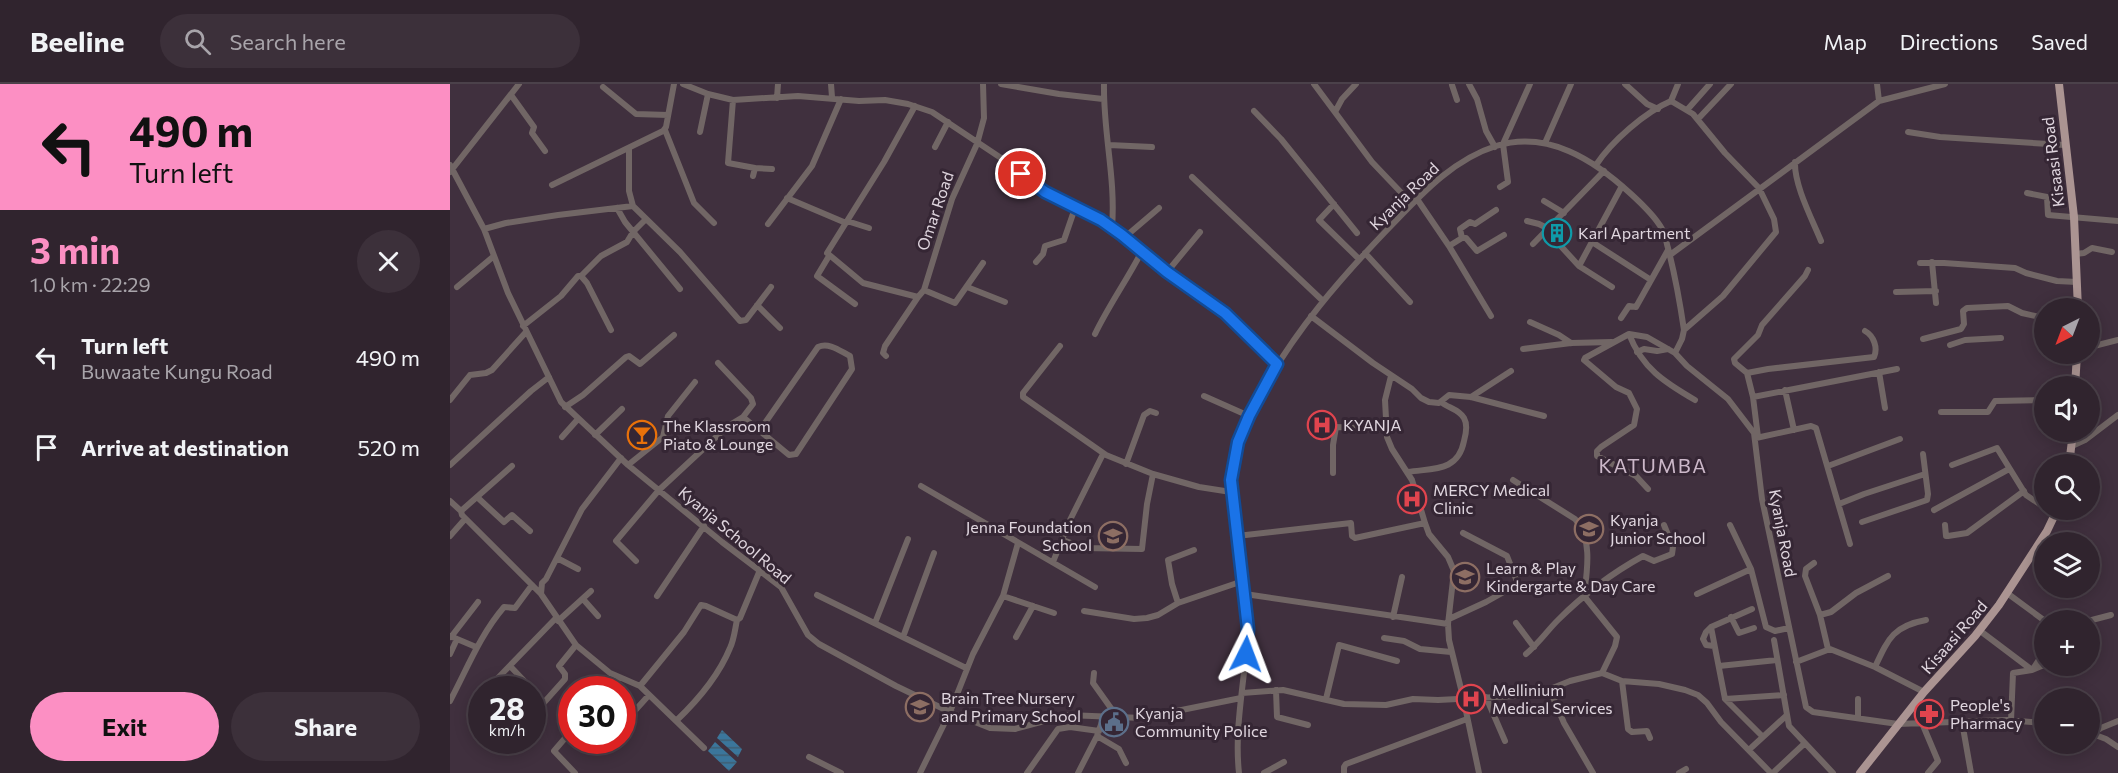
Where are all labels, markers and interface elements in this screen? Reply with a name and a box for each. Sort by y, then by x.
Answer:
search box [160,14,580,68]
text: Beeline [30,24,124,58]
icon: search [181,25,214,58]
text: Search here [229,28,346,55]
text: Map [1824,29,1867,54]
text: Directions [1900,29,1998,54]
text: Saved [2031,29,2088,54]
text: 490 m [129,104,253,156]
icon: left [30,108,108,186]
street label: Kisaasi Road [2038,116,2067,208]
pin [995,148,1046,199]
text: Turn left [129,156,233,189]
icon: arrive [1004,157,1037,190]
street label: Kyanja Road [1365,158,1442,233]
street label: Omar Road [912,169,957,253]
building icon: Karl Apartment [1541,217,1573,249]
place label: Karl Apartment [1578,223,1691,242]
text: 3 min [30,227,120,271]
button: close [357,230,420,293]
text: 1.0 km · 22:29 [30,272,151,296]
north arrow [2034,298,2100,364]
map controls [2034,298,2100,754]
text: Turn left [81,332,168,359]
icon: left [30,341,63,374]
text: 490 m [356,344,420,371]
text: Buwaate Kungu Road [81,359,273,383]
button: sound [2034,376,2100,442]
hospital icon: KYANJA [1306,409,1338,441]
place label: KYANJA [1343,415,1402,434]
place label: The Klassroom Piato & Lounge [663,416,773,453]
bar icon: The Klassroom Piato & Lounge [626,419,658,451]
icon: arrive [30,431,63,464]
text: Arrive at destination [81,434,289,461]
text: 520 m [357,434,420,461]
district label: KATUMBA [1599,453,1707,477]
button: search [2034,454,2100,520]
place label: MERCY Medical Clinic [1433,480,1550,517]
street label: Kyanja School Road [675,482,796,587]
hospital icon: MERCY Medical Clinic [1396,483,1428,515]
street label: Kyanja Road [1766,488,1801,578]
place label: Kyanja Junior School [1610,510,1706,547]
school or university icon: Kyanja Junior School [1573,513,1605,545]
place label: Jenna Foundation School [966,517,1092,554]
school or university icon: Jenna Foundation School [1097,520,1129,552]
button: layers [2034,532,2100,598]
place label: Learn & Play Kindergarte & Day Care [1486,558,1655,595]
school or university icon: Learn & Play Kindergarte & Day Care [1449,561,1481,593]
street label: Kisaasi Road [1917,596,1991,677]
button: + [2034,610,2100,676]
position arrow [1214,622,1278,686]
speed limit sign: 30 [558,676,636,754]
place label: Mellinium Medical Services [1492,680,1613,717]
hospital icon: Mellinium Medical Services [1455,683,1487,715]
place label: Brain Tree Nursery and Primary School [941,688,1081,725]
button: − [2034,688,2100,754]
text: 28 [489,689,525,726]
school or university icon: Brain Tree Nursery and Primary School [904,691,936,723]
button: Exit [30,692,219,761]
button: Share [231,692,420,761]
place label: People's Pharmacy [1950,695,2023,732]
pharmacy icon: People's Pharmacy [1913,698,1945,730]
place label: Kyanja Community Police [1135,703,1267,740]
public building icon: Kyanja Community Police [1098,706,1130,738]
text: km/h [489,721,525,739]

